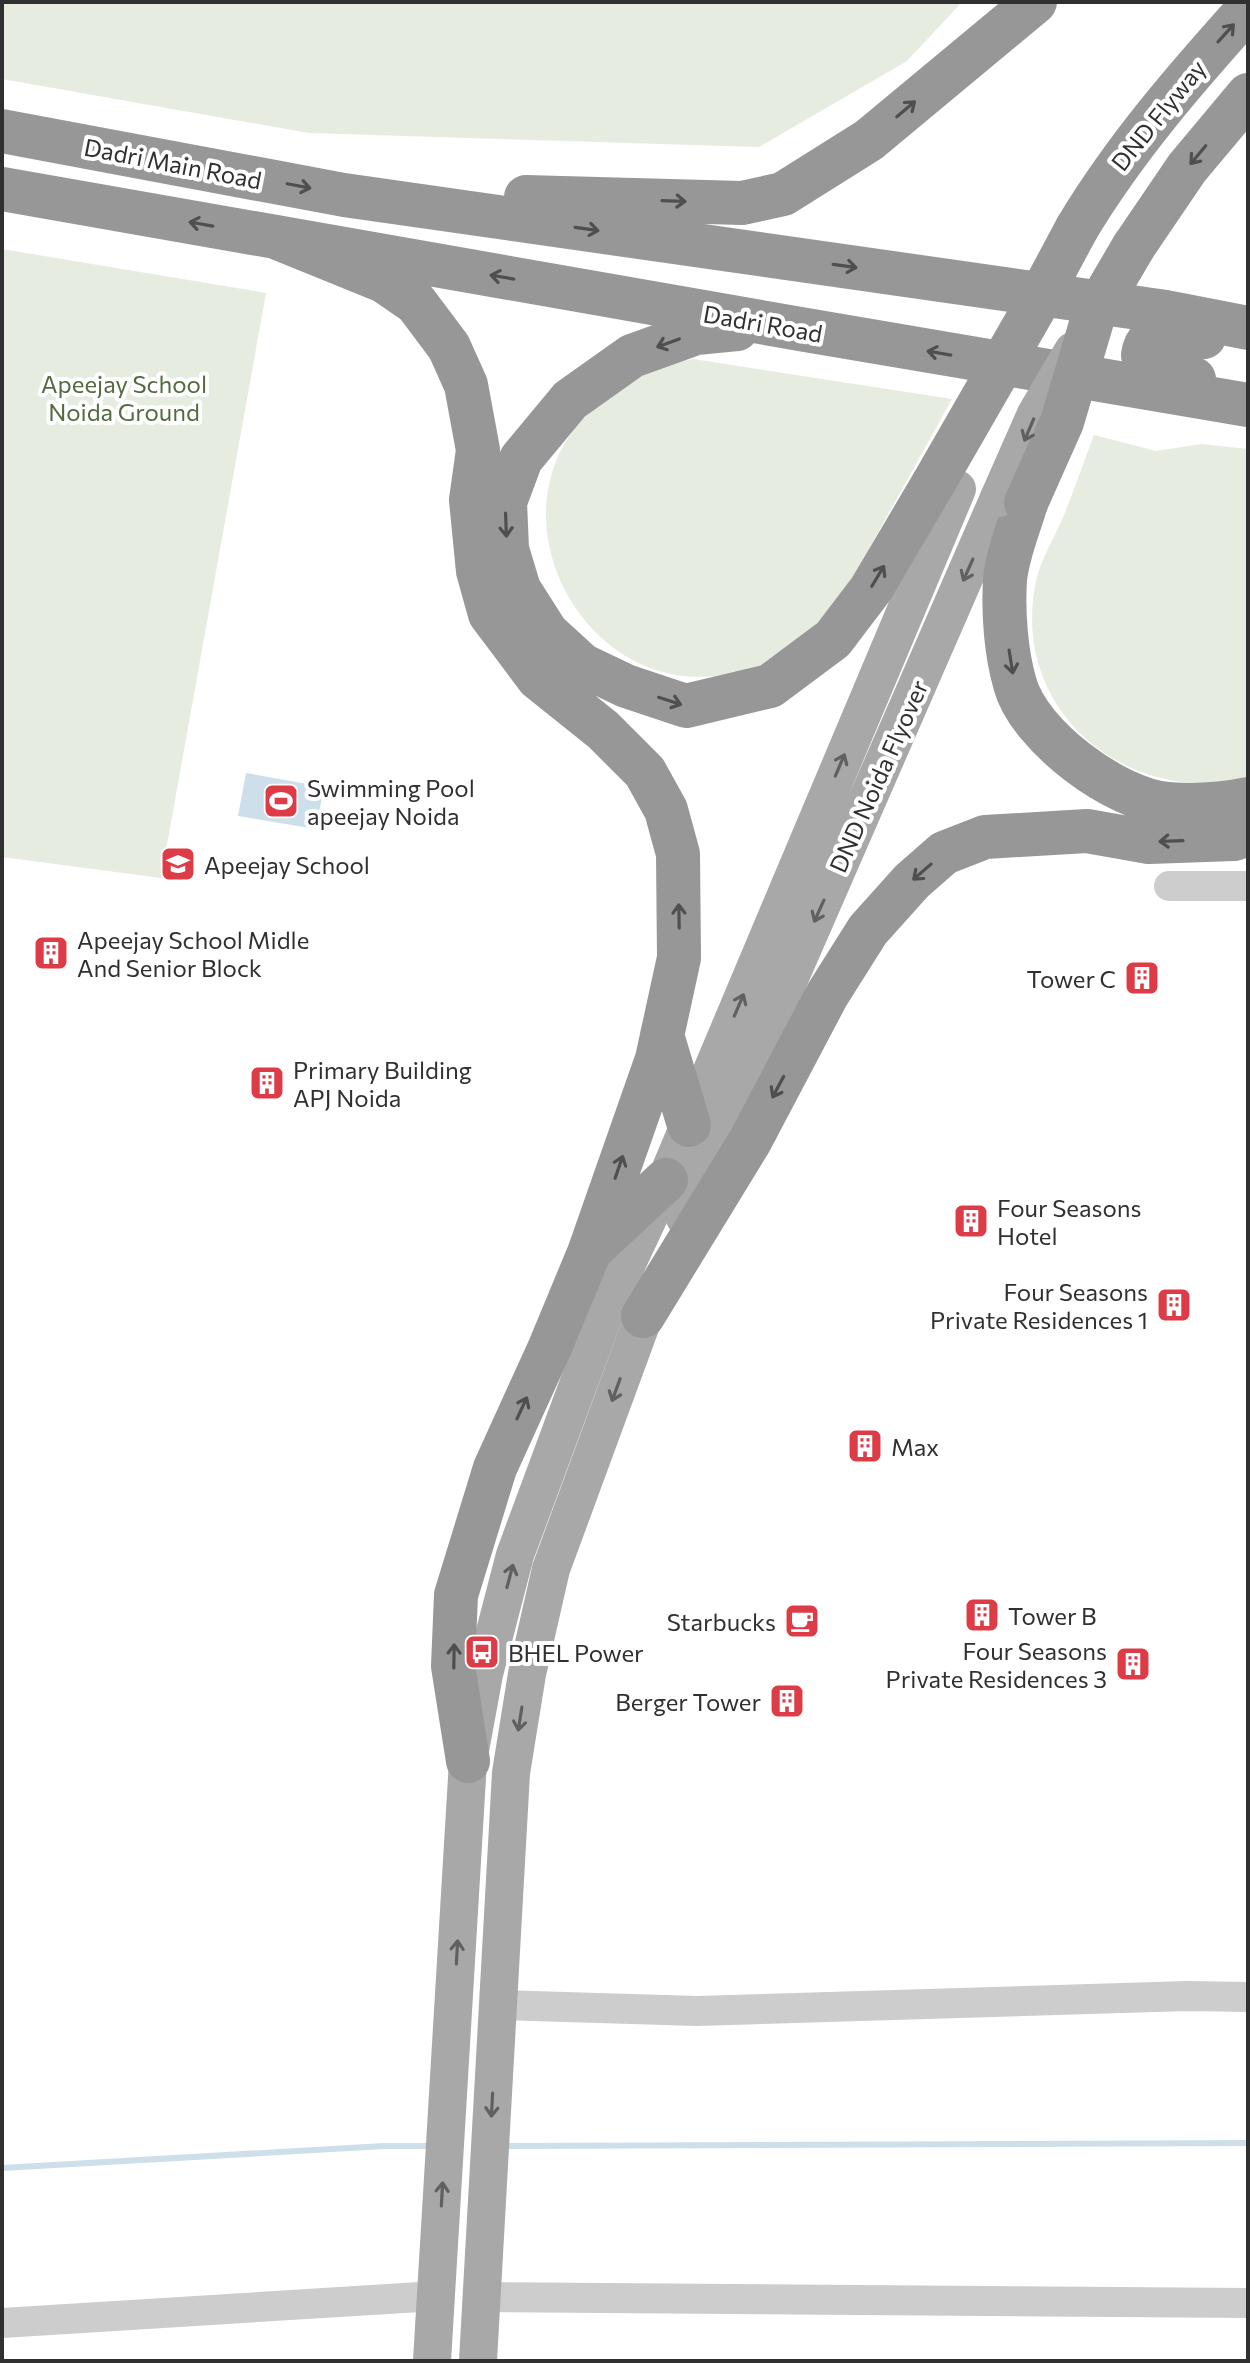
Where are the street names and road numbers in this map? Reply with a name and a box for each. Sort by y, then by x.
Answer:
street label: DND Flyway [1105,54,1211,176]
street label: Dadri Main Road [82,132,264,194]
street label: Dadri Road [701,298,825,348]
street label: DND Noida Flyover [823,675,934,877]

